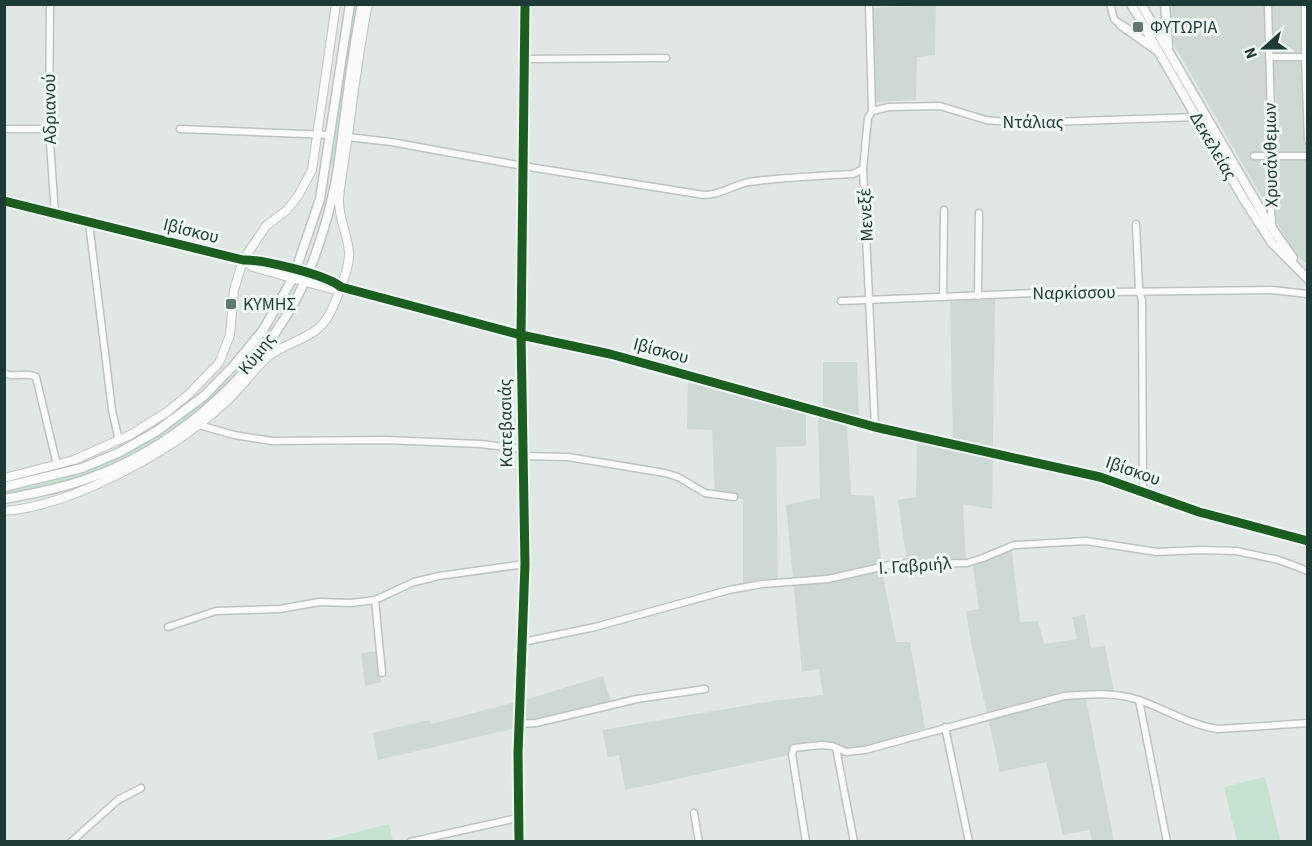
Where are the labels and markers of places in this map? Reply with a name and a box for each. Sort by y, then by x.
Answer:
place label: ΦΥΤΩΡΙΑ [1150,15,1218,40]
marker: ΦΥΤΩΡΙΑ [1131,20,1145,34]
place label: ΚΥΜΗΣ [243,292,297,317]
marker: ΚΥΜΗΣ [224,297,238,311]

